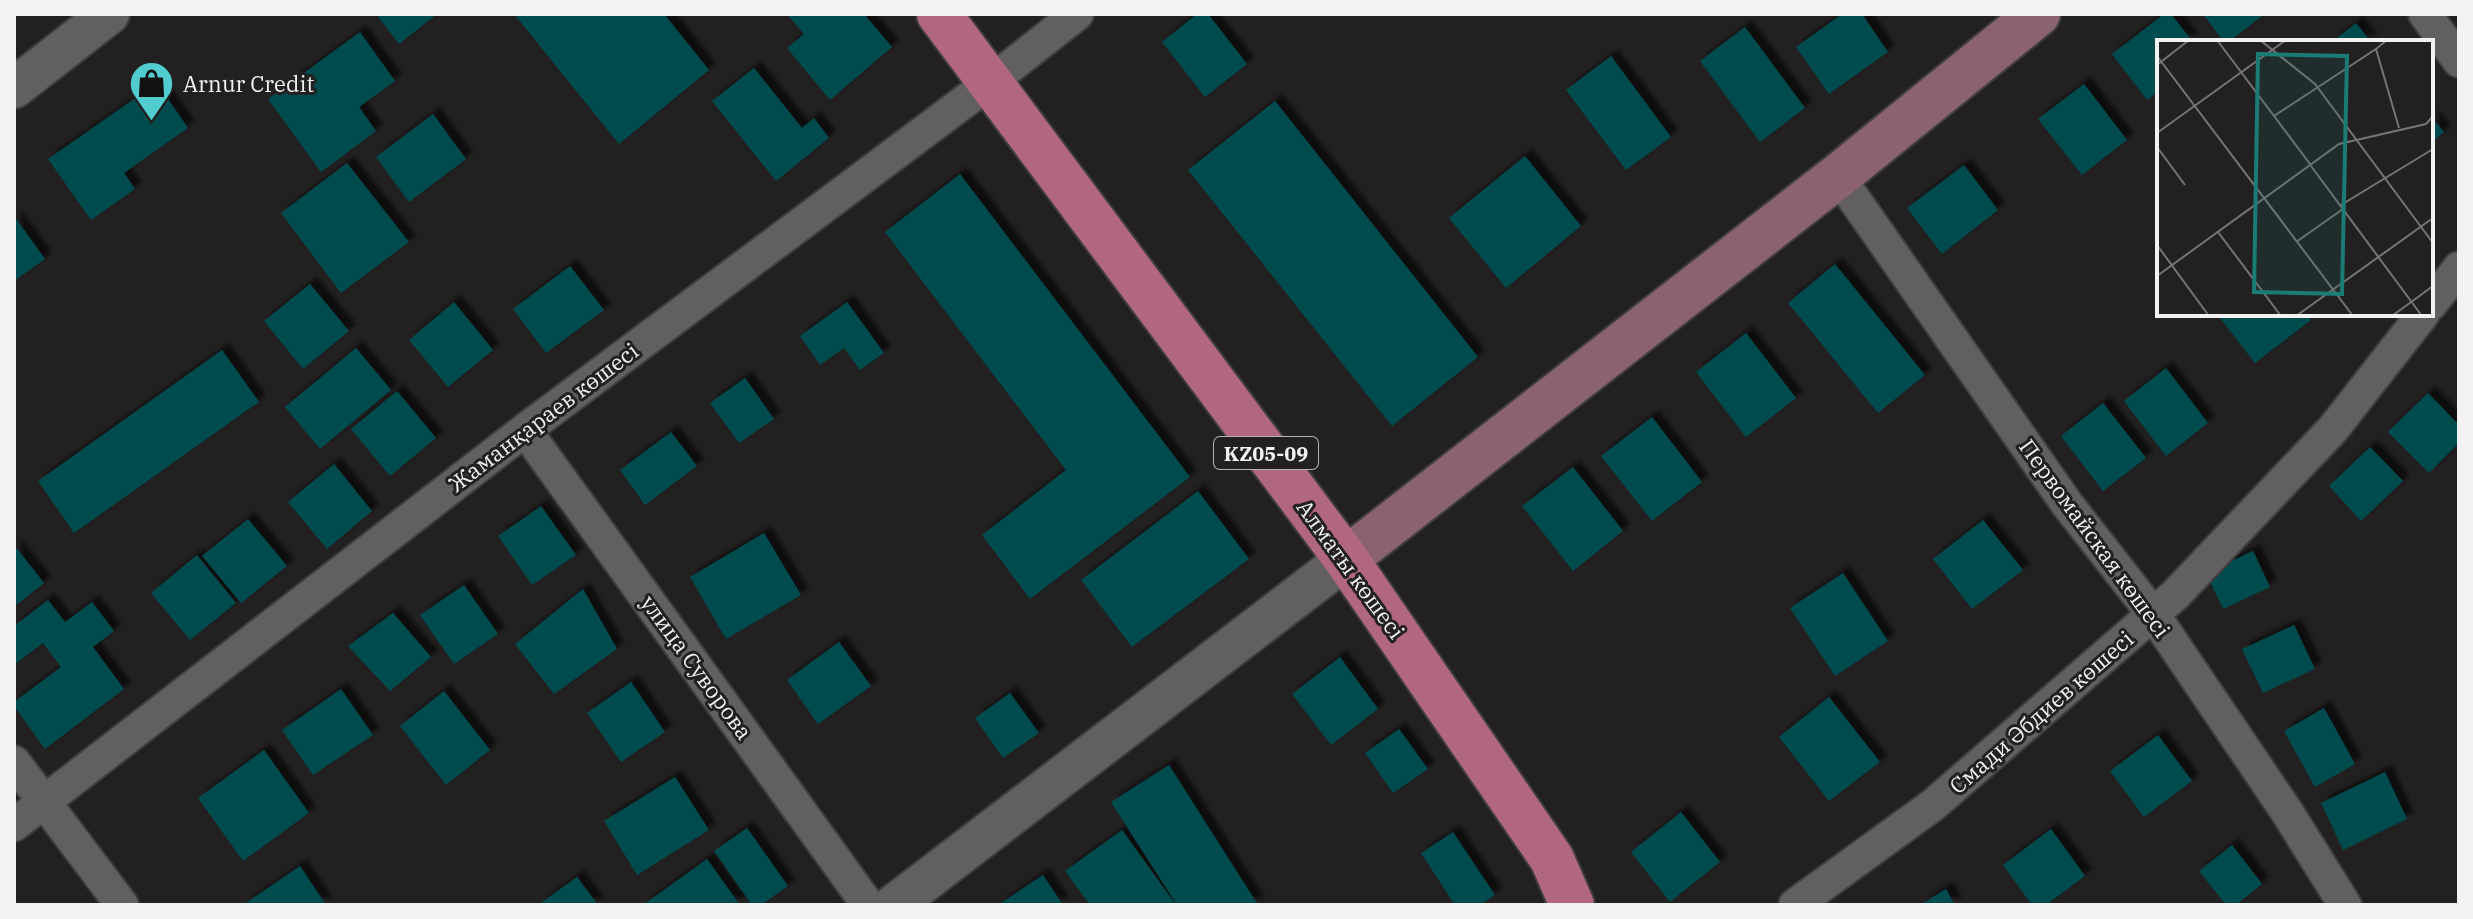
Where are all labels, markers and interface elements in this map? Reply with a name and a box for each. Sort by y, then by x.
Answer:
inset map [2157,40,2433,316]
shop icon: Arnur Credit [128,59,176,122]
place label: Arnur Credit [183,69,314,98]
street label: Жаманқараев көшесі [442,336,644,498]
street label: Первомайская көшесі [2013,433,2177,643]
road number: KZ05-09 [1214,437,1318,469]
street label: Алматы көшесі [1291,494,1411,645]
street label: улица Суворова [635,589,759,745]
street label: Смади Әбдиев көшесі [1943,624,2139,800]

